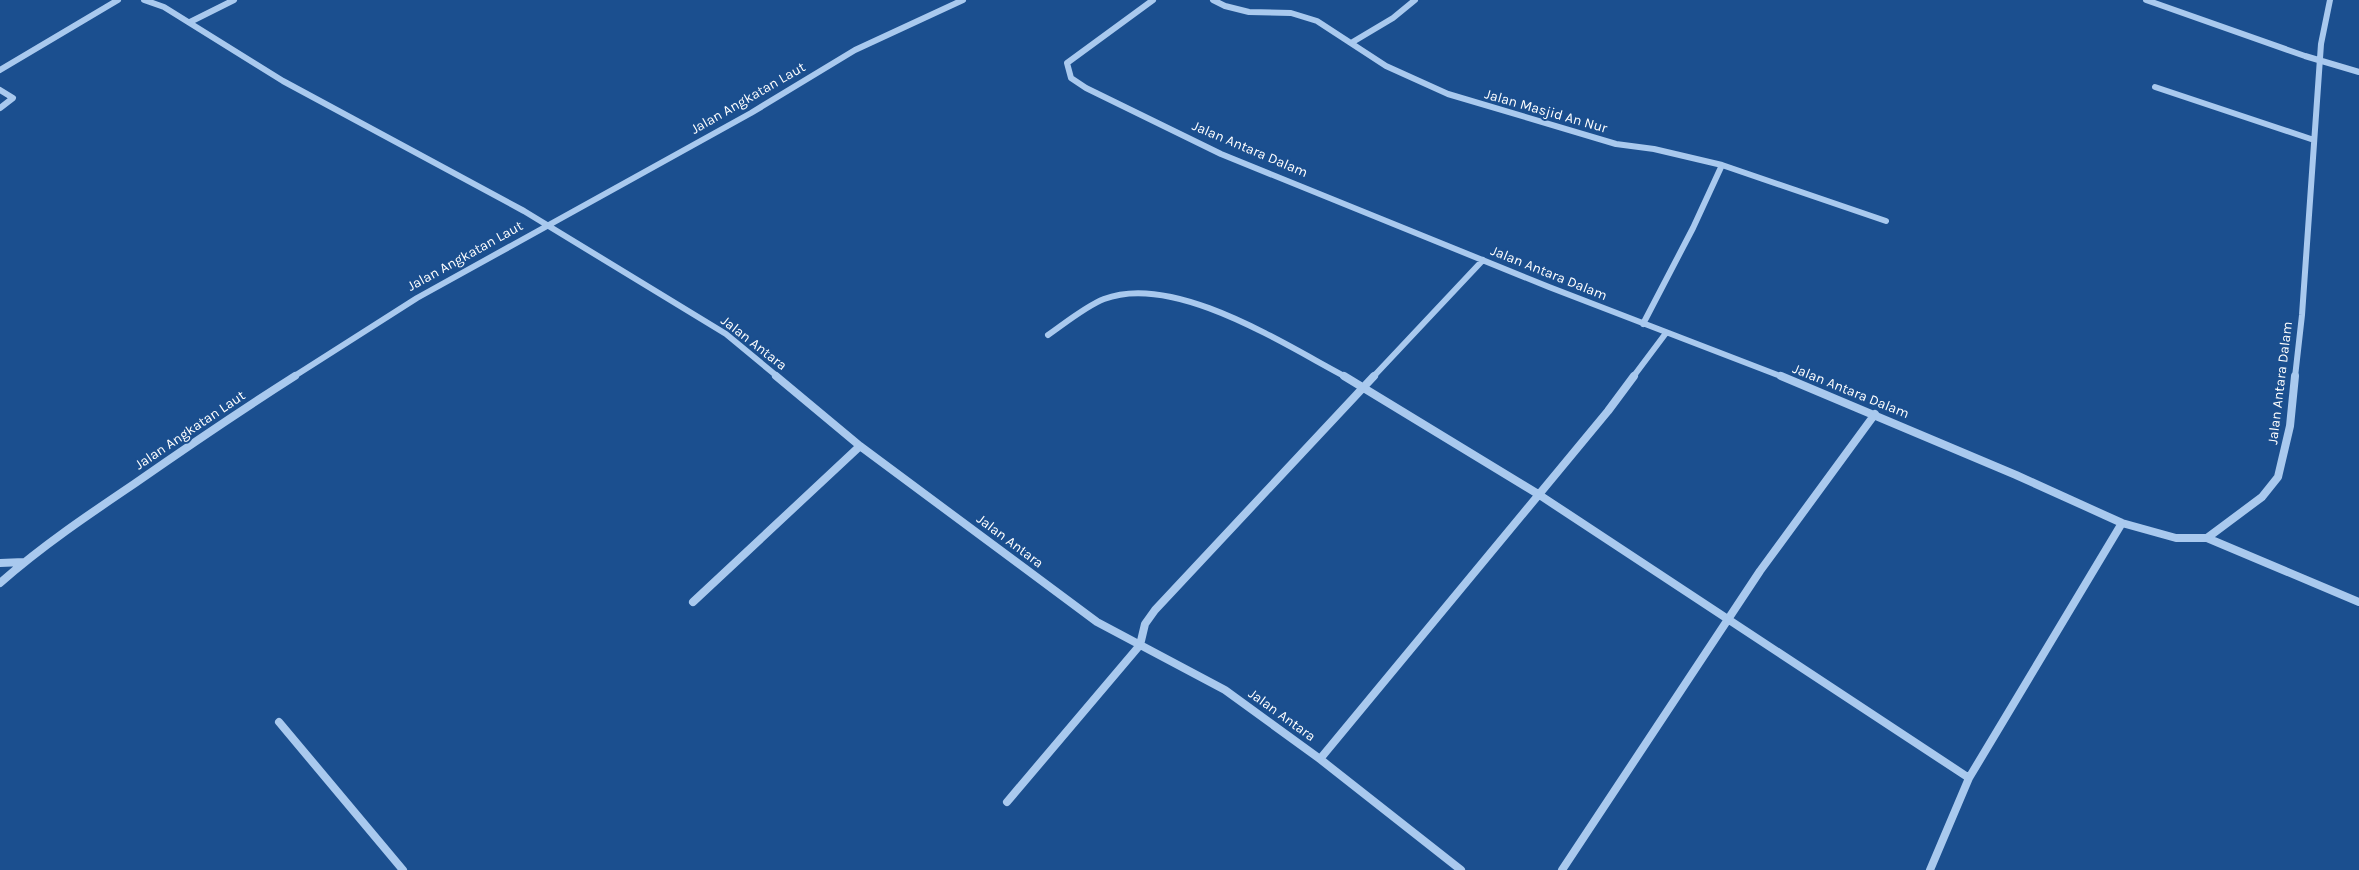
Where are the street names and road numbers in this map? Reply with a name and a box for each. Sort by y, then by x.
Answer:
street label: Jalan Angkatan Laut [688,58,808,138]
street label: Jalan Masjid An Nur [1483,85,1610,137]
street label: Jalan Antara Dalam [1190,117,1310,181]
street label: Jalan Angkatan Laut [404,217,526,295]
street label: Jalan Antara Dalam [1488,242,1610,304]
street label: Jalan Antara [718,312,790,374]
street label: Jalan Antara Dalam [2264,320,2296,446]
street label: Jalan Antara Dalam [1790,360,1912,422]
street label: Jalan Angkatan Laut [132,387,248,473]
street label: Jalan Antara [973,510,1047,572]
street label: Jalan Antara [1245,685,1319,745]

